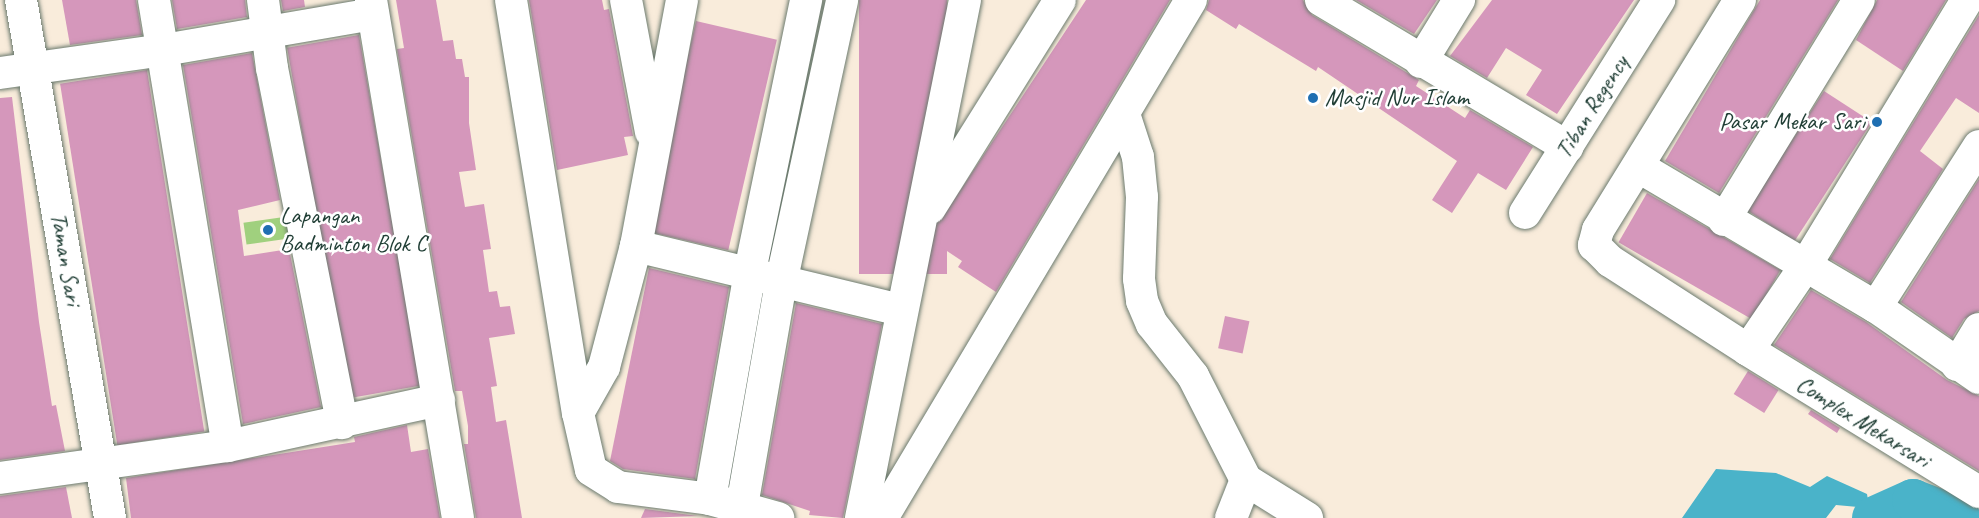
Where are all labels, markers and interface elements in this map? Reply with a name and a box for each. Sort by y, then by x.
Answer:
street label: Tiban Regency [1549,50,1635,164]
place label: Masjid Nur Islam [1325,84,1469,112]
marker: Masjid Nur Islam [1306,91,1320,105]
place label: Pasar Mekar Sari [1719,108,1865,136]
marker: Pasar Mekar Sari [1870,115,1884,129]
place label: Lapangan Badminton Blok C [280,202,427,258]
street label: Taman Sari [44,210,88,308]
marker: Lapangan Badminton Blok C [261,223,275,237]
street label: Complex Mekarsari [1791,370,1935,474]

